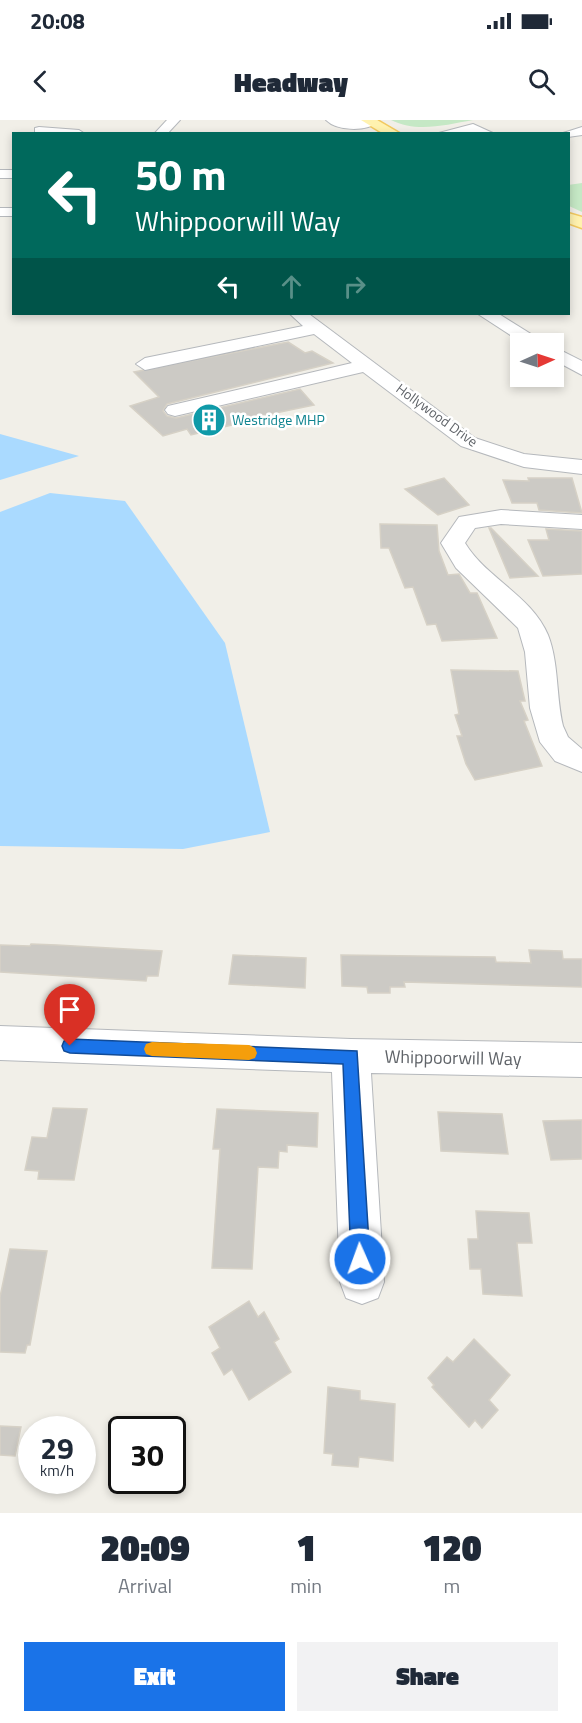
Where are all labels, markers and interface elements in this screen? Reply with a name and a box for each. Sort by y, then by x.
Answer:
text: 20:08 [30,4,85,38]
text: Headway [234,61,348,102]
icon: back [24,65,57,98]
icon: search [525,65,558,98]
text: 50 m [135,142,227,206]
icon: left [36,156,114,234]
text: Whippoorwill Way [135,200,341,241]
icon: left [212,270,245,303]
icon: ahead [275,270,308,303]
icon: right [338,270,371,303]
north arrow [510,333,564,387]
map controls [510,333,564,387]
street label: Hollywood Drive [392,378,483,451]
building icon: Westridge MHP [191,402,227,438]
place label: Westridge MHP [232,409,325,430]
pin [44,984,95,1046]
icon: arrive [53,993,86,1026]
street label: Whippoorwill Way [384,1043,522,1072]
position arrow [328,1227,392,1291]
speed limit sign: 30 [108,1416,186,1494]
text: 29 [40,1425,74,1471]
text: km/h [40,1459,74,1482]
text: 20:09 [100,1520,190,1575]
text: 1 [296,1520,316,1575]
text: 120 [422,1520,482,1575]
text: Arrival [118,1570,172,1601]
text: min [290,1570,322,1601]
text: m [444,1570,460,1601]
button: Exit [24,1642,285,1711]
button: Share [297,1642,558,1711]

